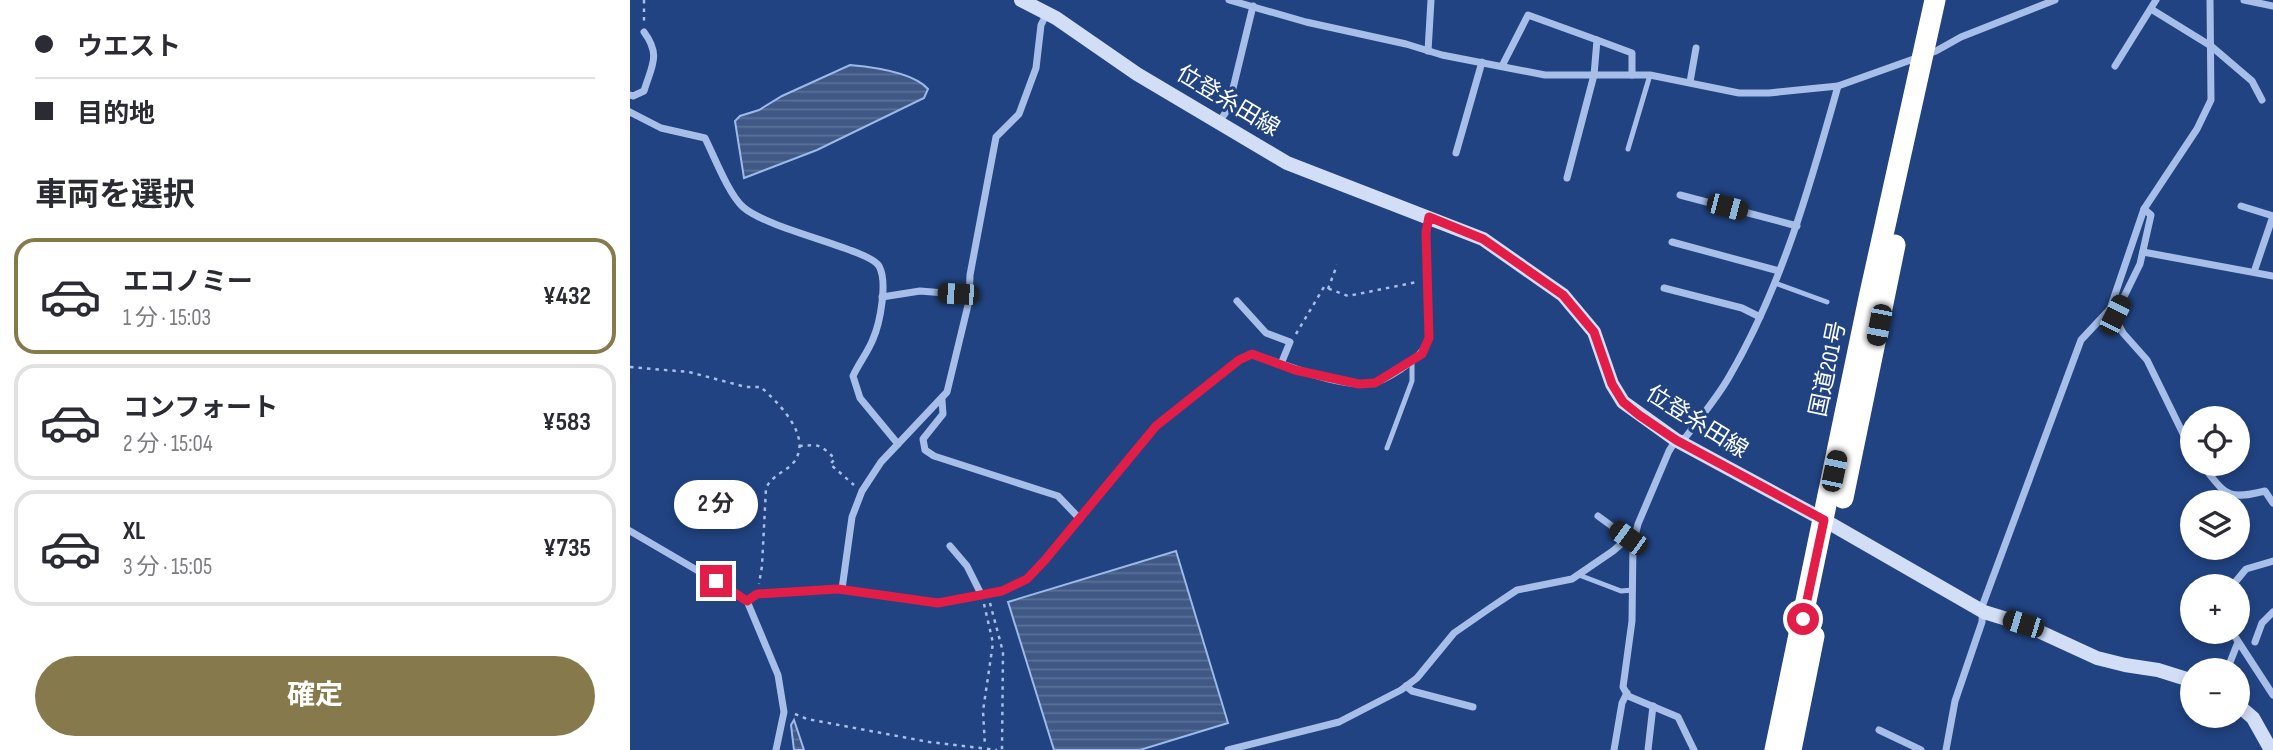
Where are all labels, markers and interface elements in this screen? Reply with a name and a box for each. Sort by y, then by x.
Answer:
text: ウエスト [77,32,181,63]
street label: 位登糸田線 [1172,59,1284,143]
text: 目的地 [77,99,155,130]
text: 車両を選択 [35,176,195,215]
car [1704,191,1751,223]
icon: car [39,265,102,328]
text: エコノミー [123,267,253,298]
text: ¥432 [543,281,591,312]
car [937,282,980,306]
car [2097,292,2134,338]
car [1865,302,1894,348]
text: 1 分 · 15:03 [123,304,211,332]
street label: 国道201号 [1804,319,1852,419]
street label: 位登糸田線 [1641,380,1753,464]
icon: car [39,391,102,454]
text: コンフォート [123,393,278,424]
map controls [2180,406,2250,728]
button: locate [2180,406,2250,476]
text: ¥583 [542,407,591,438]
text: 2 分 · 15:04 [123,430,213,458]
car [1820,448,1849,494]
callout: 2 分 [674,480,758,528]
text: 2 分 [698,490,734,518]
button: layers [2180,490,2250,560]
text: XL [123,516,145,547]
icon: car [39,517,102,580]
car [1605,517,1652,559]
text: ¥735 [543,533,591,564]
text: 3 分 · 15:05 [123,553,212,581]
route end [700,565,732,597]
button: + [2180,574,2250,644]
route start [1787,603,1819,635]
car [2000,608,2047,640]
button: 確定 [35,656,595,736]
button: − [2180,658,2250,728]

